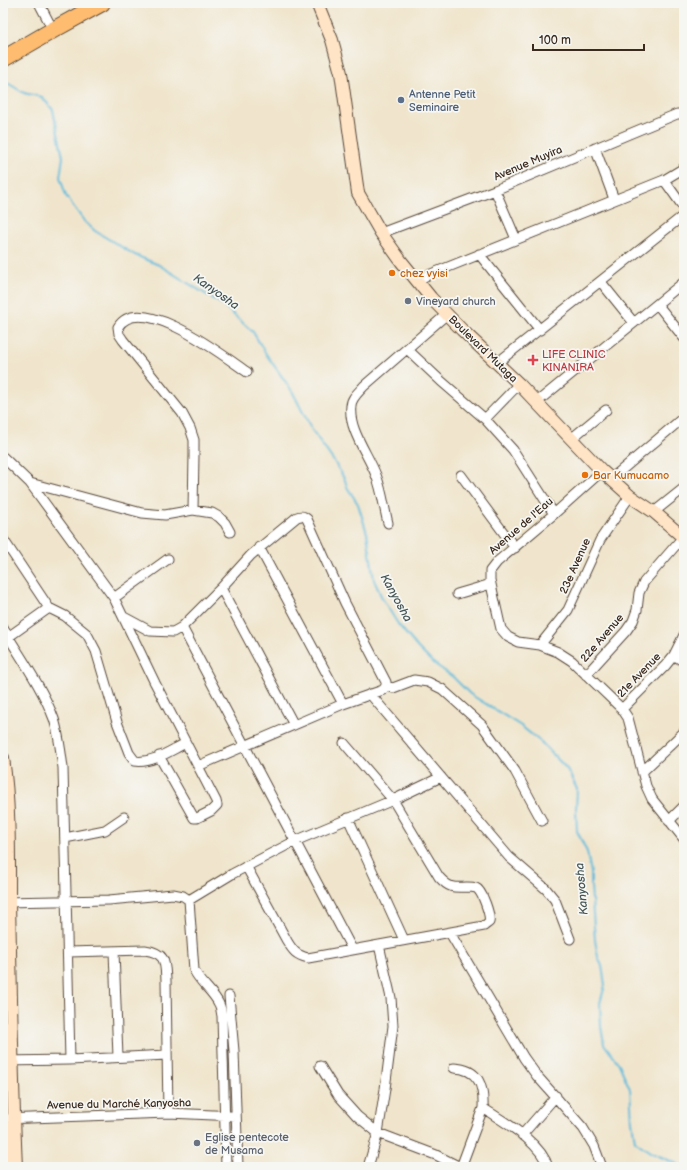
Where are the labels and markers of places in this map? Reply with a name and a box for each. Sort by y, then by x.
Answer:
place label: Antenne Petit Seminaire [409,88,476,114]
marker: Antenne Petit Seminaire [396,95,406,105]
place label: chez vyisi [400,267,448,280]
marker: chez vyisi [387,268,397,278]
place label: Vineyard church [416,295,496,308]
marker: Vineyard church [403,296,413,306]
place label: LIFE CLINIC KINANIRA [542,348,606,374]
marker: LIFE CLINIC KINANIRA [527,354,539,366]
place label: Bar Kumucamo [593,469,669,482]
marker: Bar Kumucamo [580,470,590,480]
place label: Eglise pentecote de Musama [205,1131,289,1157]
marker: Eglise pentecote de Musama [192,1138,202,1148]

